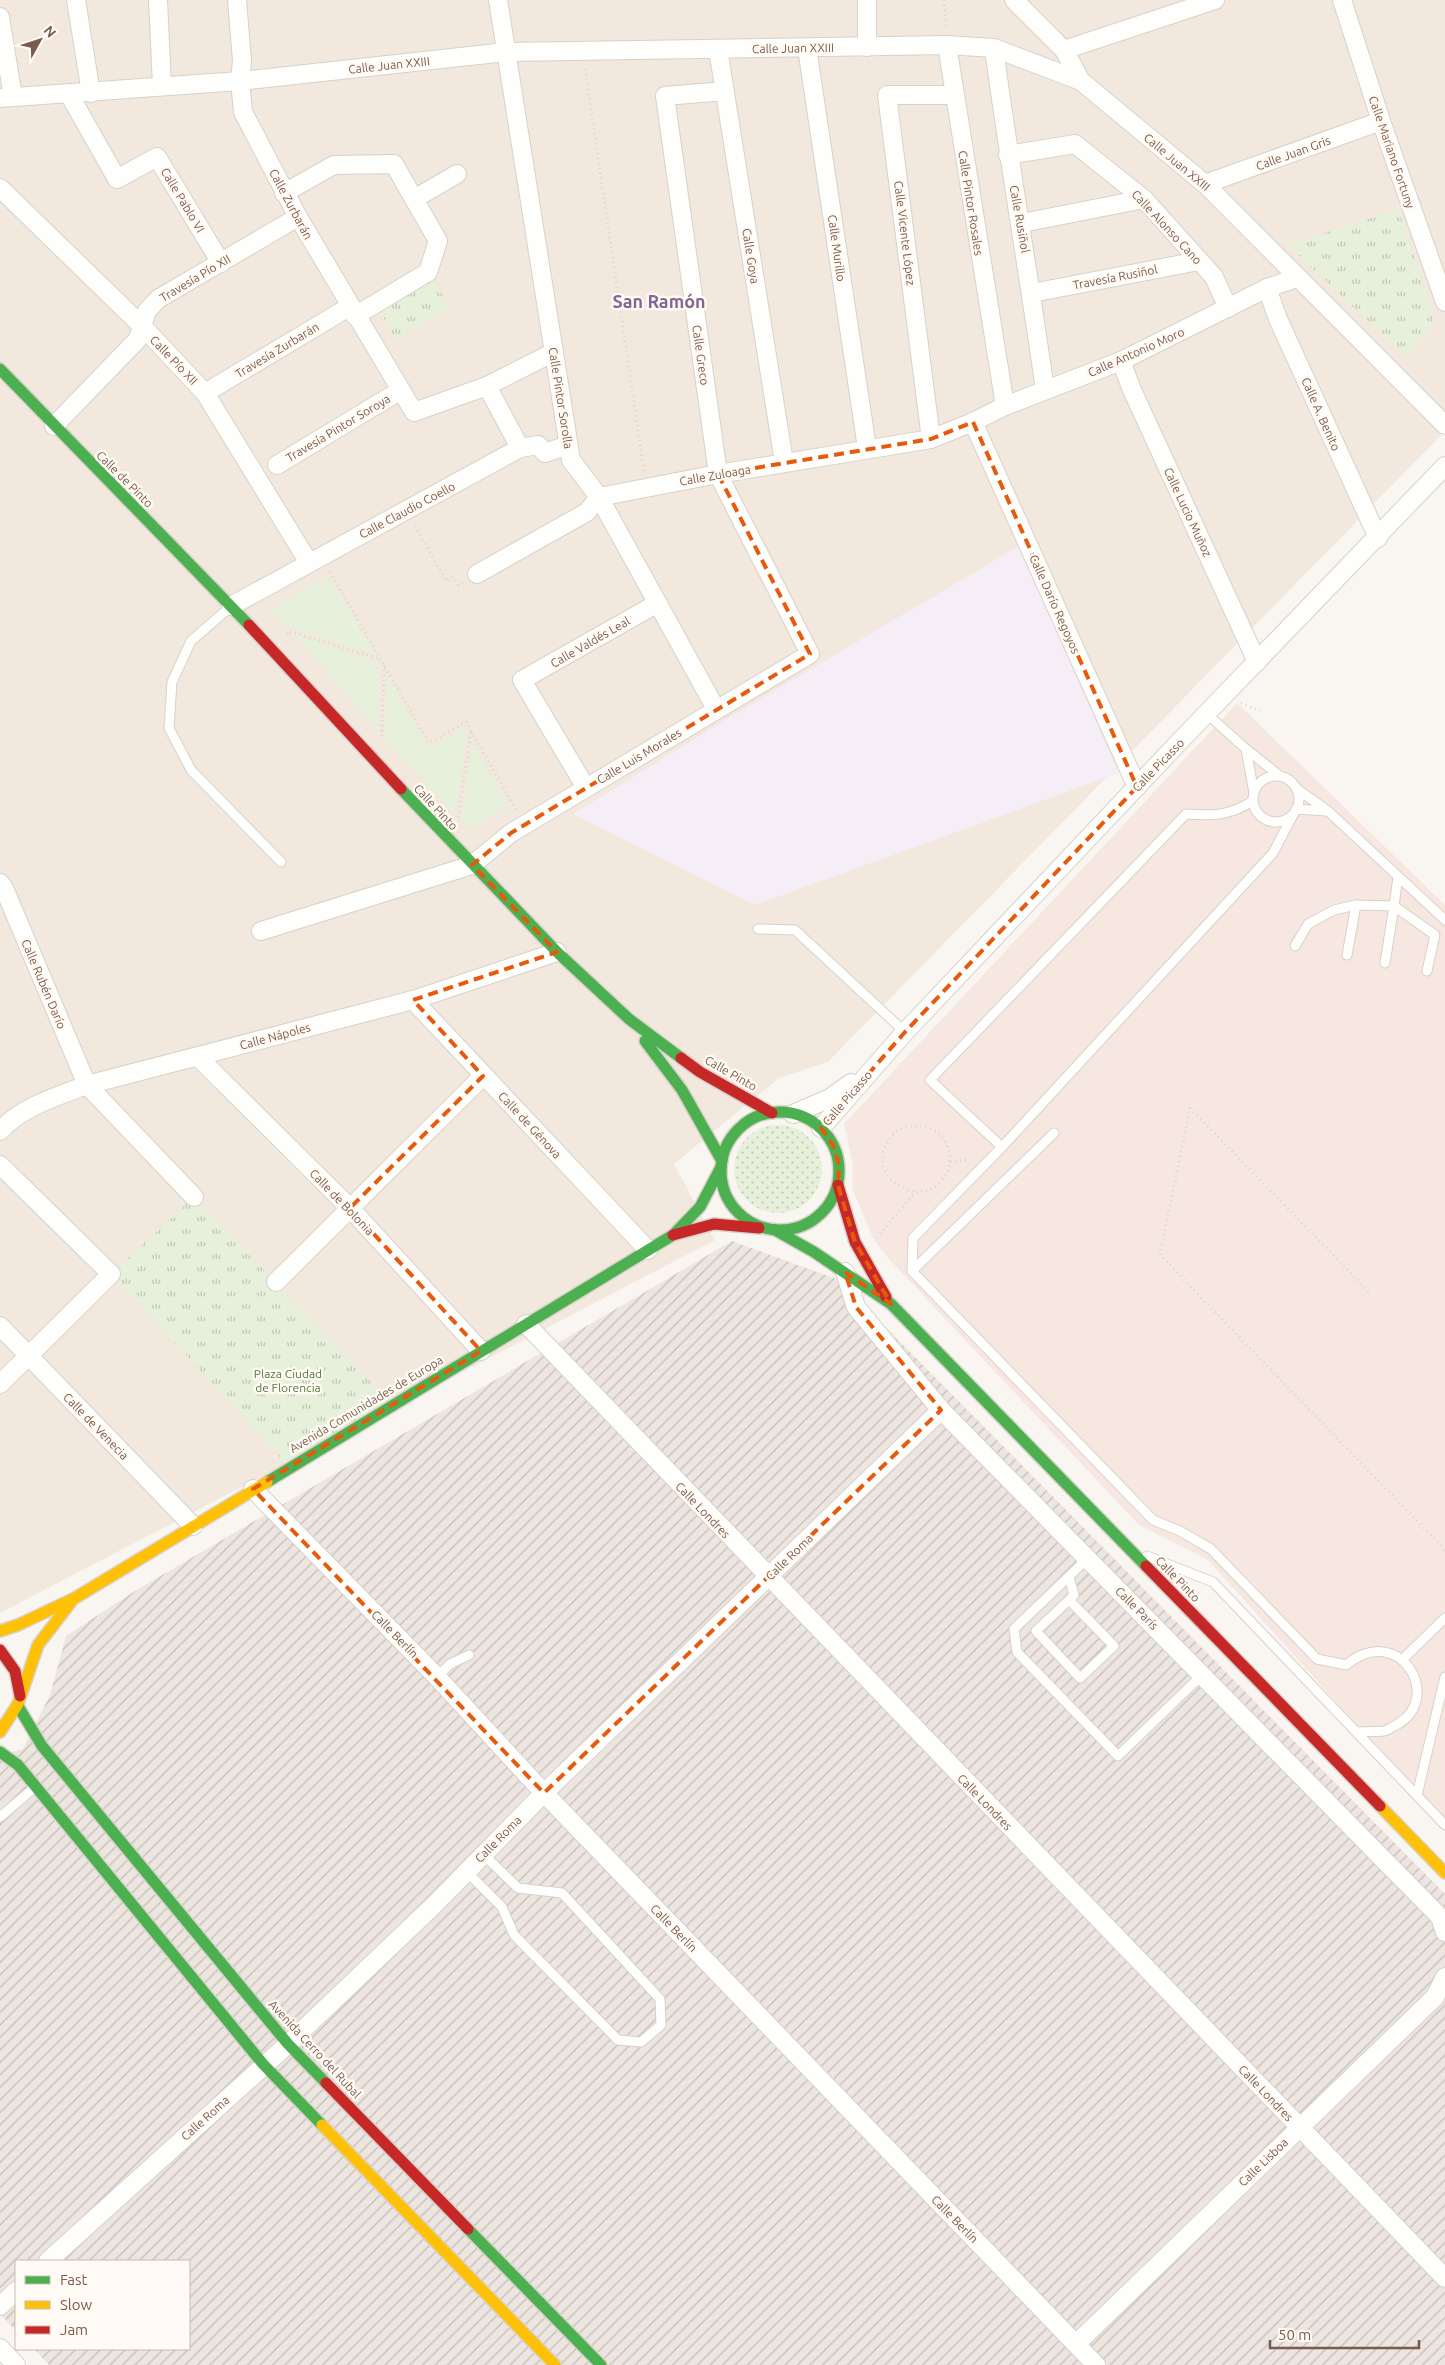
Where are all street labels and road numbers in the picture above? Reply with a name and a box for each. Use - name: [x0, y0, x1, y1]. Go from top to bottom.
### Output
- street label: Calle Juan XXIII: [752, 41, 834, 55]
- street label: Calle Juan XXIII: [348, 54, 430, 76]
- street label: Calle Mariano Fortuny: [1367, 94, 1417, 210]
- street label: Calle Juan XXIII: [1141, 131, 1213, 193]
- street label: Calle Juan Gris: [1254, 133, 1332, 173]
- street label: Calle Pintor Rosales: [956, 150, 986, 256]
- street label: Calle Pablo VI: [159, 165, 207, 235]
- street label: Calle Zurbarán: [267, 166, 315, 242]
- street label: Calle Vicente López: [892, 180, 918, 287]
- street label: Calle Rusiñol: [1008, 184, 1032, 254]
- street label: Calle Alonso Cano: [1129, 187, 1205, 267]
- street label: Calle Murillo: [826, 214, 848, 282]
- street label: Calle Goya: [740, 227, 762, 285]
- street label: Travesía Pío XII: [157, 252, 233, 304]
- street label: Travesía Rusiñol: [1072, 262, 1158, 292]
- street label: Travesía Zurbarán: [233, 320, 321, 380]
- street label: Calle Greco: [690, 324, 712, 386]
- street label: Calle Antonio Moro: [1086, 325, 1186, 379]
- street label: Calle Pío XII: [148, 333, 200, 387]
- street label: Calle Pintor Sorolla: [547, 346, 575, 450]
- street label: Calle A. Benito: [1299, 375, 1343, 453]
- street label: Travesía Pintor Soroya: [284, 392, 392, 464]
- street label: Calle de Pinto: [94, 448, 156, 510]
- street label: Calle Zuloaga: [678, 462, 752, 488]
- street label: Calle Lucio Muñoz: [1162, 465, 1215, 559]
- street label: Calle Claudio Coello: [357, 479, 457, 541]
- street label: Calle Darío Regoyos: [1027, 552, 1083, 656]
- street label: Calle Valdés Leal: [548, 614, 632, 670]
- street label: Calle Luis Morales: [594, 726, 684, 786]
- street label: Calle Picasso: [1130, 736, 1186, 794]
- street label: Calle Pinto: [412, 781, 460, 833]
- street label: Calle Rubén Darío: [19, 937, 69, 1031]
- street label: Calle Nápoles: [238, 1020, 312, 1052]
- street label: Calle Pinto: [703, 1053, 759, 1093]
- street label: Calle Picasso: [820, 1068, 874, 1128]
- street label: Calle de Génova: [496, 1089, 564, 1161]
- street label: Calle de Bolonia: [307, 1166, 377, 1238]
- street label: Avenida Comunidades de Europa: [287, 1353, 445, 1455]
- street label: Calle de Venecia: [61, 1390, 131, 1462]
- street label: Calle Londres: [673, 1479, 733, 1541]
- street label: Calle Roma: [763, 1531, 815, 1583]
- street label: Calle Pinto: [1153, 1554, 1203, 1604]
- street label: Calle París: [1113, 1584, 1161, 1632]
- street label: Calle Berlín: [369, 1608, 421, 1660]
- street label: Calle Londres: [955, 1771, 1015, 1833]
- street label: Calle Roma: [472, 1813, 524, 1865]
- street label: Calle Berlín: [648, 1902, 700, 1954]
- street label: Avenida Cerro del Rubal: [266, 1997, 364, 2101]
- street label: Calle Londres: [1236, 2062, 1296, 2124]
- street label: Calle Roma: [178, 2093, 232, 2143]
- street label: Calle Lisboa: [1236, 2135, 1290, 2189]
- street label: Calle Berlín: [929, 2193, 981, 2245]

